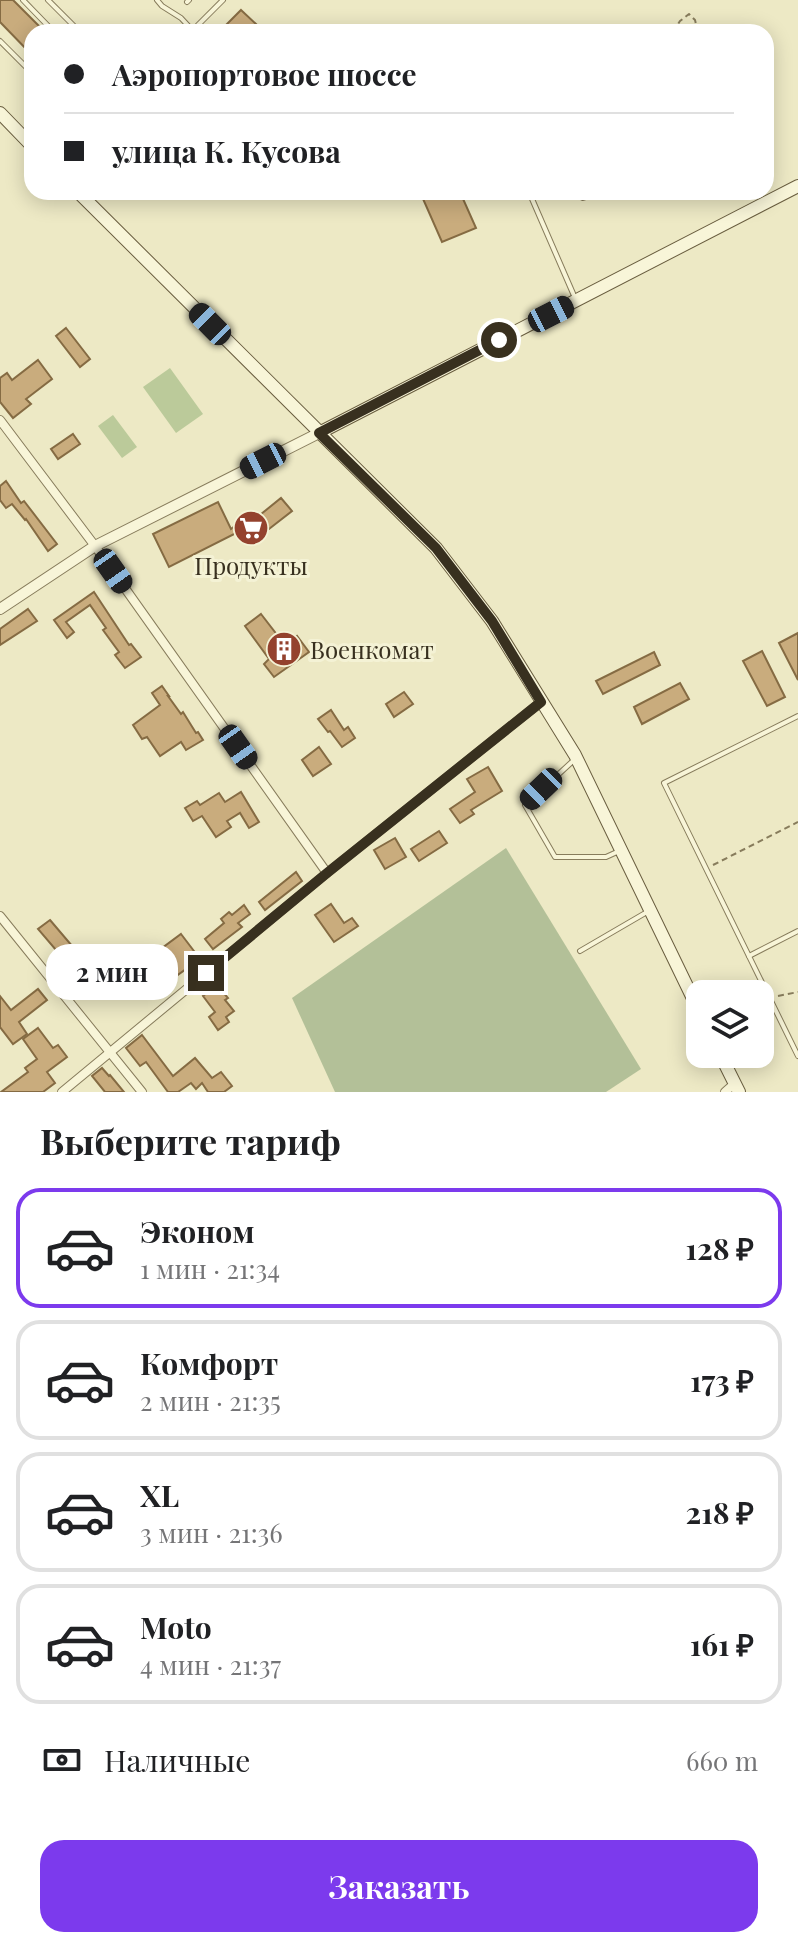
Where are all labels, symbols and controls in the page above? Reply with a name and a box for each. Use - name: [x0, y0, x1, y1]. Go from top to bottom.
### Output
- text: Аэропортовое шоссе: [112, 54, 417, 94]
- text: улица К. Кусова: [112, 131, 341, 171]
- car: [524, 292, 578, 336]
- car: [185, 299, 235, 349]
- route start: [481, 322, 517, 358]
- car: [236, 439, 290, 483]
- supermarket icon: Продукты: [232, 509, 270, 547]
- car: [89, 544, 137, 598]
- place label: Продукты: [194, 549, 308, 581]
- building icon: Военкомат: [265, 630, 303, 668]
- place label: Военкомат: [310, 633, 434, 665]
- car: [214, 720, 262, 774]
- car: [515, 764, 567, 814]
- callout: 2 мин: [46, 945, 178, 1001]
- text: 2 мин: [76, 954, 148, 989]
- route end: [188, 955, 224, 991]
- map controls: [686, 980, 774, 1068]
- button: layers: [686, 980, 774, 1068]
- text: Выберите тариф: [40, 1116, 341, 1164]
- text: Эконом: [140, 1211, 255, 1251]
- icon: car: [44, 1212, 116, 1284]
- text: 128 ₽: [686, 1228, 754, 1268]
- text: 1 мин · 21:34: [140, 1251, 280, 1286]
- text: Комфорт: [140, 1343, 278, 1383]
- icon: car: [44, 1344, 116, 1416]
- text: 173 ₽: [690, 1360, 754, 1400]
- text: 2 мин · 21:35: [140, 1383, 281, 1418]
- text: XL: [140, 1475, 179, 1515]
- icon: car: [44, 1476, 116, 1548]
- text: 218 ₽: [686, 1492, 754, 1532]
- text: 3 мин · 21:36: [140, 1515, 283, 1550]
- text: Moto: [140, 1607, 212, 1647]
- icon: car: [44, 1608, 116, 1680]
- text: 161 ₽: [690, 1624, 754, 1664]
- text: 4 мин · 21:37: [140, 1647, 281, 1682]
- icon: cash: [40, 1738, 84, 1782]
- text: Наличные: [104, 1740, 250, 1780]
- text: 660 m: [686, 1743, 758, 1778]
- button: Заказать: [40, 1840, 758, 1932]

